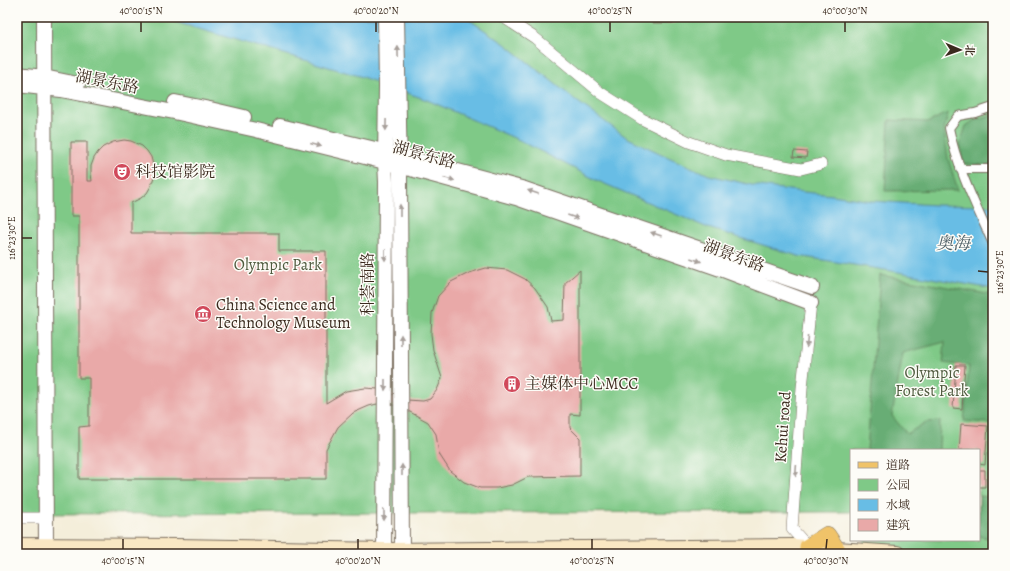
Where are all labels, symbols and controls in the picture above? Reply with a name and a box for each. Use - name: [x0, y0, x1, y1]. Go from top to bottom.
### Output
- text: 40°00'15"N: [119, 4, 163, 17]
- text: 40°00'20"N: [353, 4, 399, 17]
- text: 40°00'25"N: [588, 4, 632, 17]
- text: 40°00'30"N: [823, 4, 867, 17]
- north arrow: [940, 30, 980, 70]
- text: 北: [962, 45, 977, 56]
- one-way arrow: [394, 46, 401, 58]
- street label: 湖景东路: [73, 65, 141, 99]
- one-way arrow: [383, 119, 389, 132]
- street label: 湖景东路: [390, 136, 458, 174]
- one-way arrow: [310, 142, 322, 148]
- place label: 科技馆影院: [135, 161, 215, 183]
- theatre icon: 科技馆影院: [112, 162, 132, 182]
- one-way arrow: [443, 177, 455, 183]
- one-way arrow: [526, 189, 538, 195]
- one-way arrow: [397, 203, 403, 216]
- one-way arrow: [568, 215, 580, 221]
- text: 116°23'30"E: [5, 216, 18, 260]
- one-way arrow: [650, 230, 662, 236]
- water label: 奥海: [936, 232, 973, 255]
- street label: 湖景东路: [700, 235, 768, 277]
- one-way arrow: [382, 249, 389, 261]
- text: 116°23'30"E: [993, 250, 1006, 294]
- street label: 科荟南路: [357, 252, 379, 316]
- park label: Olympic Park: [234, 254, 322, 276]
- one-way arrow: [690, 257, 702, 263]
- place label: China Science and Technology Museum: [216, 294, 351, 334]
- museum icon: China Science and Technology Museum: [193, 304, 213, 324]
- one-way arrow: [398, 333, 404, 346]
- one-way arrow: [803, 336, 810, 348]
- park label: Olympic Forest Park: [895, 362, 969, 402]
- place label: 主媒体中心MCC: [525, 373, 638, 395]
- building icon: 主媒体中心MCC: [502, 374, 522, 394]
- one-way arrow: [382, 379, 388, 392]
- street label: Kehui road: [770, 390, 796, 463]
- legend: [850, 449, 980, 541]
- text: 道路: [886, 457, 910, 473]
- one-way arrow: [399, 463, 405, 476]
- one-way arrow: [792, 465, 799, 477]
- text: 公园: [886, 477, 910, 493]
- text: 水域: [886, 497, 910, 513]
- one-way arrow: [381, 509, 387, 522]
- text: 建筑: [886, 517, 910, 533]
- text: 40°00'15"N: [101, 554, 145, 567]
- text: 40°00'20"N: [335, 554, 381, 567]
- text: 40°00'25"N: [570, 554, 614, 567]
- text: 40°00'30"N: [804, 554, 848, 567]

